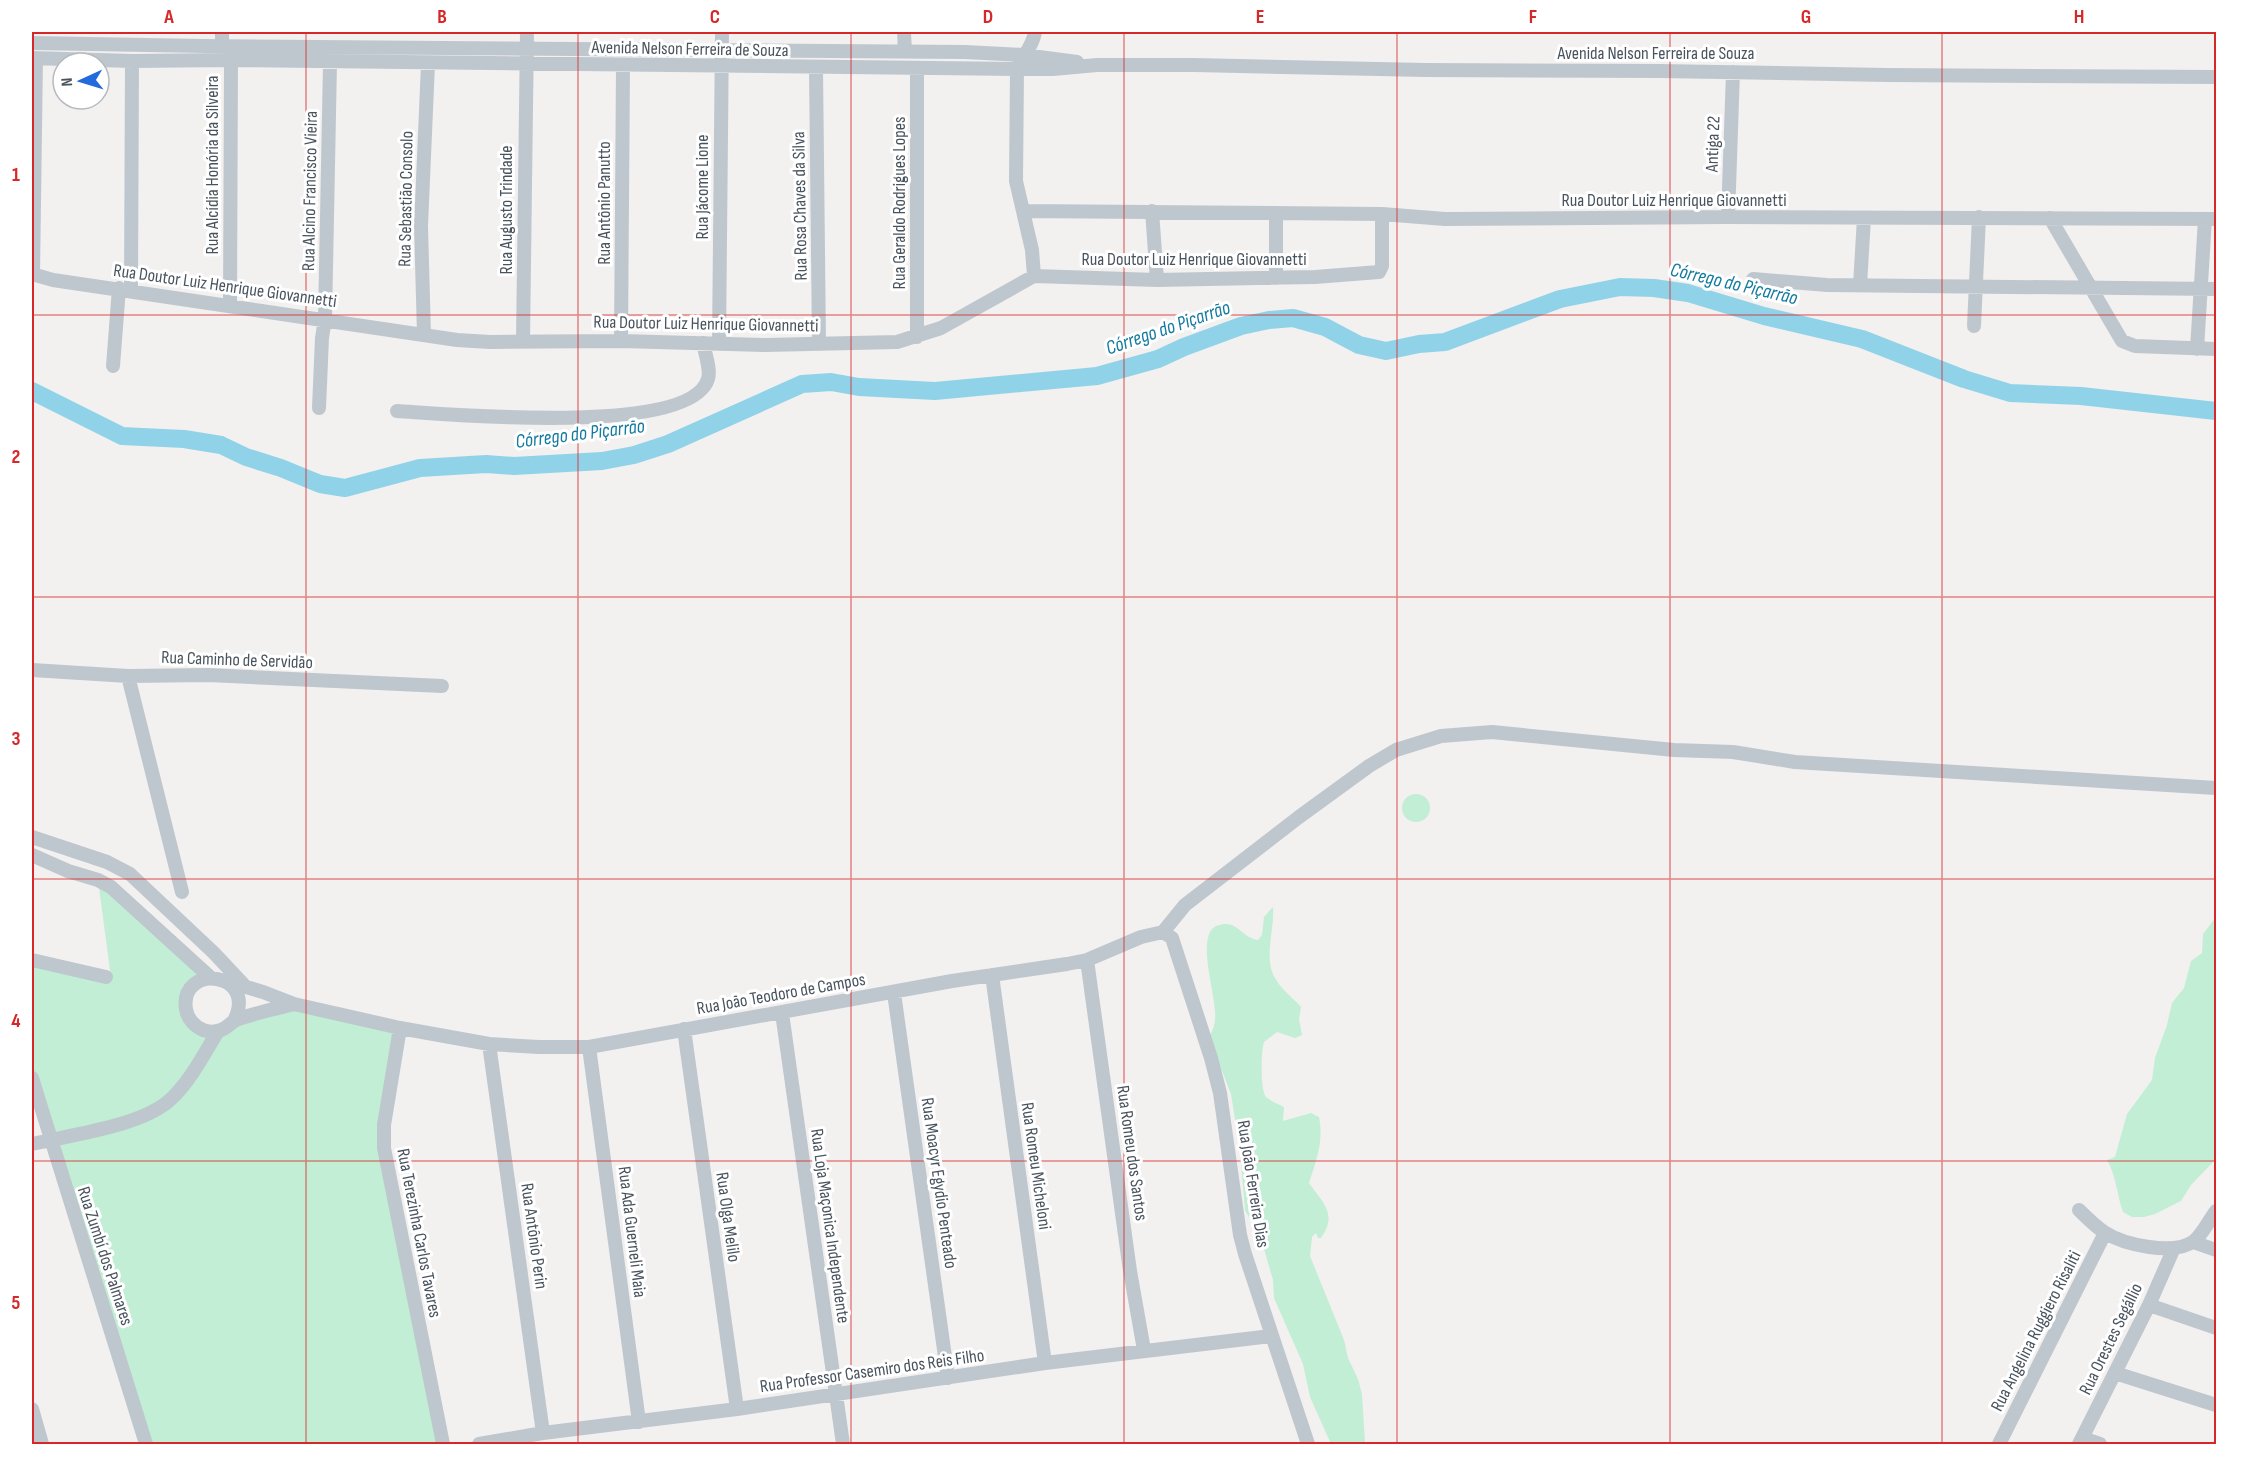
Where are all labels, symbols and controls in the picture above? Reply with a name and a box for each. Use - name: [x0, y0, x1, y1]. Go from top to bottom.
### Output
- text: A: [163, 5, 174, 29]
- text: B: [437, 5, 447, 29]
- text: C: [710, 5, 720, 29]
- text: D: [983, 5, 993, 29]
- text: E: [1256, 5, 1264, 29]
- text: F: [1529, 5, 1537, 29]
- text: G: [1801, 5, 1811, 29]
- text: H: [2074, 5, 2084, 29]
- street label: Avenida Nelson Ferreira de Souza: [590, 37, 789, 61]
- street label: Avenida Nelson Ferreira de Souza: [1557, 43, 1755, 64]
- north arrow: [51, 51, 111, 111]
- street label: Rua Alcídia Honória da Silveira: [202, 75, 223, 255]
- text: N: [58, 77, 77, 87]
- street label: Rua Alcino Francisco Vieira: [298, 111, 322, 271]
- street label: Antiga 22: [1701, 115, 1724, 174]
- street label: Rua Geraldo Rodrigues Lopes: [889, 117, 910, 289]
- street label: Rua Sebastião Consolo: [394, 131, 418, 267]
- street label: Rua Rosa Chaves da Silva: [788, 131, 812, 281]
- street label: Rua Jácome Lione: [692, 135, 713, 239]
- street label: Rua Antônio Panutto: [594, 141, 615, 265]
- street label: Rua Augusto Trindade: [496, 145, 517, 275]
- text: 1: [12, 163, 20, 187]
- street label: Rua Doutor Luiz Henrique Giovannetti: [1561, 190, 1787, 211]
- street label: Rua Doutor Luiz Henrique Giovannetti: [1081, 249, 1307, 270]
- water label: Córrego do Piçarrão: [1668, 258, 1800, 310]
- street label: Rua Doutor Luiz Henrique Giovannetti: [112, 260, 338, 312]
- water label: Córrego do Piçarrão: [1103, 295, 1233, 361]
- street label: Rua Doutor Luiz Henrique Giovannetti: [593, 312, 819, 336]
- water label: Córrego do Piçarrão: [514, 414, 646, 454]
- text: 2: [12, 445, 20, 469]
- street label: Rua Caminho de Servidão: [161, 647, 313, 673]
- text: 3: [12, 727, 21, 751]
- street label: Rua João Teodoro de Campos: [695, 969, 867, 1019]
- text: 4: [11, 1009, 21, 1033]
- street label: Rua Romeu dos Santos: [1112, 1084, 1152, 1222]
- street label: Rua Moacyr Egydio Penteado: [917, 1096, 961, 1270]
- street label: Rua Romeu Micheloni: [1017, 1101, 1055, 1231]
- street label: Rua João Ferreira Dias: [1233, 1119, 1273, 1249]
- street label: Rua Loja Maçonica Independente: [806, 1127, 854, 1325]
- street label: Rua Terezinha Carlos Tavares: [392, 1147, 446, 1319]
- street label: Rua Ada Guerneli Maia: [614, 1165, 650, 1299]
- street label: Rua Olga Melilo: [711, 1171, 745, 1263]
- street label: Rua Antônio Perin: [516, 1182, 552, 1290]
- street label: Rua Zumbí dos Palmares: [73, 1184, 137, 1328]
- street label: Rua Angelina Ruggiero Risaliti: [1986, 1247, 2086, 1415]
- street label: Rua Orestes Segállio: [2075, 1280, 2147, 1398]
- text: 5: [12, 1291, 21, 1315]
- street label: Rua Professor Casemiro dos Reis Filho: [759, 1345, 985, 1397]

